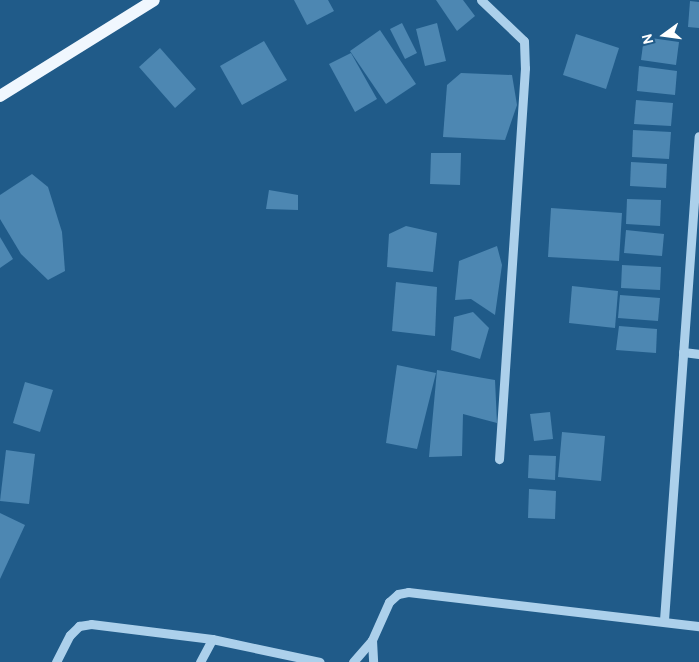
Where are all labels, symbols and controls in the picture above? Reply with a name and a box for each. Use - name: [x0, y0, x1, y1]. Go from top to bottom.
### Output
- north arrow: [639, 10, 689, 60]
- text: N: [639, 32, 658, 46]

